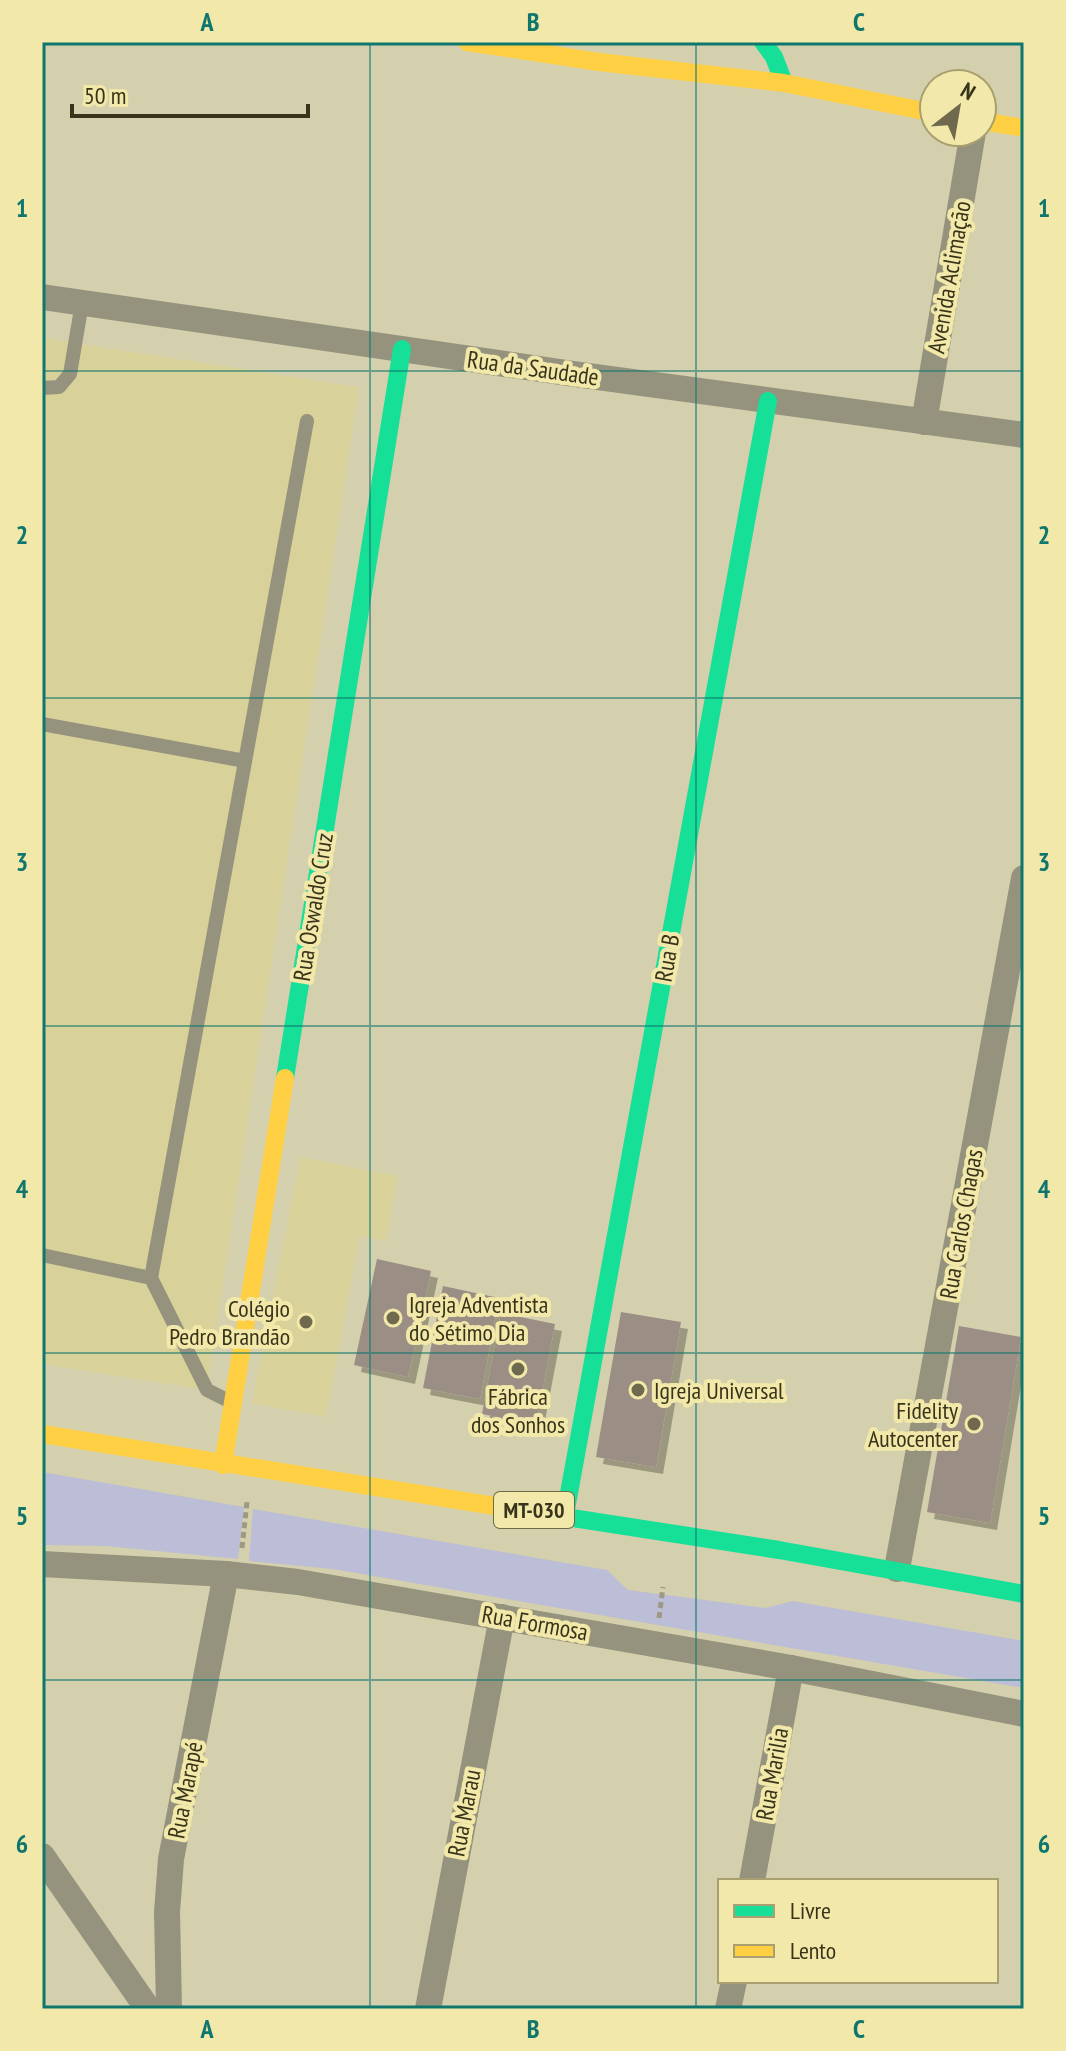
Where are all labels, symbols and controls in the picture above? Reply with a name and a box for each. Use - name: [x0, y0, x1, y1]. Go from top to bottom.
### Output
- text: A: [199, 5, 214, 38]
- text: B: [527, 5, 540, 38]
- text: C: [853, 5, 865, 38]
- scale bar: [72, 68, 308, 118]
- north arrow: [918, 68, 998, 148]
- text: N: [956, 76, 981, 106]
- text: 50 m: [84, 80, 126, 111]
- text: 1: [16, 191, 28, 224]
- text: 1: [1038, 191, 1050, 224]
- street label: Avenida Aclimação: [920, 198, 978, 356]
- street label: Rua da Saudade: [465, 343, 601, 393]
- text: 2: [16, 518, 28, 551]
- text: 2: [1038, 518, 1050, 551]
- street label: Rua Oswaldo Cruz: [286, 831, 340, 983]
- text: 3: [16, 845, 28, 878]
- text: 3: [1038, 845, 1050, 878]
- street label: Rua B: [648, 932, 686, 984]
- street label: Rua Carlos Chagas: [933, 1147, 989, 1301]
- text: 4: [16, 1172, 29, 1205]
- text: 4: [1038, 1172, 1051, 1205]
- place label: Igreja Adventista do Sétimo Dia: [409, 1289, 548, 1348]
- place label: Colégio Pedro Brandão: [169, 1293, 290, 1352]
- marker: Igreja Adventista do Sétimo Dia: [384, 1309, 402, 1327]
- marker: Colégio Pedro Brandão: [297, 1313, 315, 1331]
- marker: Fábrica dos Sonhos: [509, 1360, 527, 1378]
- place label: Igreja Universal: [654, 1375, 784, 1406]
- place label: Fábrica dos Sonhos: [471, 1381, 565, 1440]
- marker: Igreja Universal: [629, 1381, 647, 1399]
- place label: Fidelity Autocenter: [868, 1395, 958, 1454]
- marker: Fidelity Autocenter: [965, 1415, 983, 1433]
- road number: MT-030: [494, 1492, 574, 1528]
- text: 5: [16, 1499, 28, 1532]
- text: 5: [1038, 1499, 1050, 1532]
- street label: Rua Formosa: [480, 1598, 590, 1648]
- street label: Rua Marilia: [749, 1725, 795, 1823]
- street label: Rua Marapé: [160, 1739, 210, 1841]
- street label: Rua Marau: [440, 1767, 488, 1859]
- text: 6: [16, 1827, 28, 1860]
- text: 6: [1038, 1827, 1050, 1860]
- legend: [718, 1879, 998, 1983]
- text: Livre: [790, 1895, 831, 1926]
- text: Lento: [790, 1935, 836, 1966]
- text: A: [199, 2012, 214, 2045]
- text: B: [527, 2012, 540, 2045]
- text: C: [853, 2012, 865, 2045]

